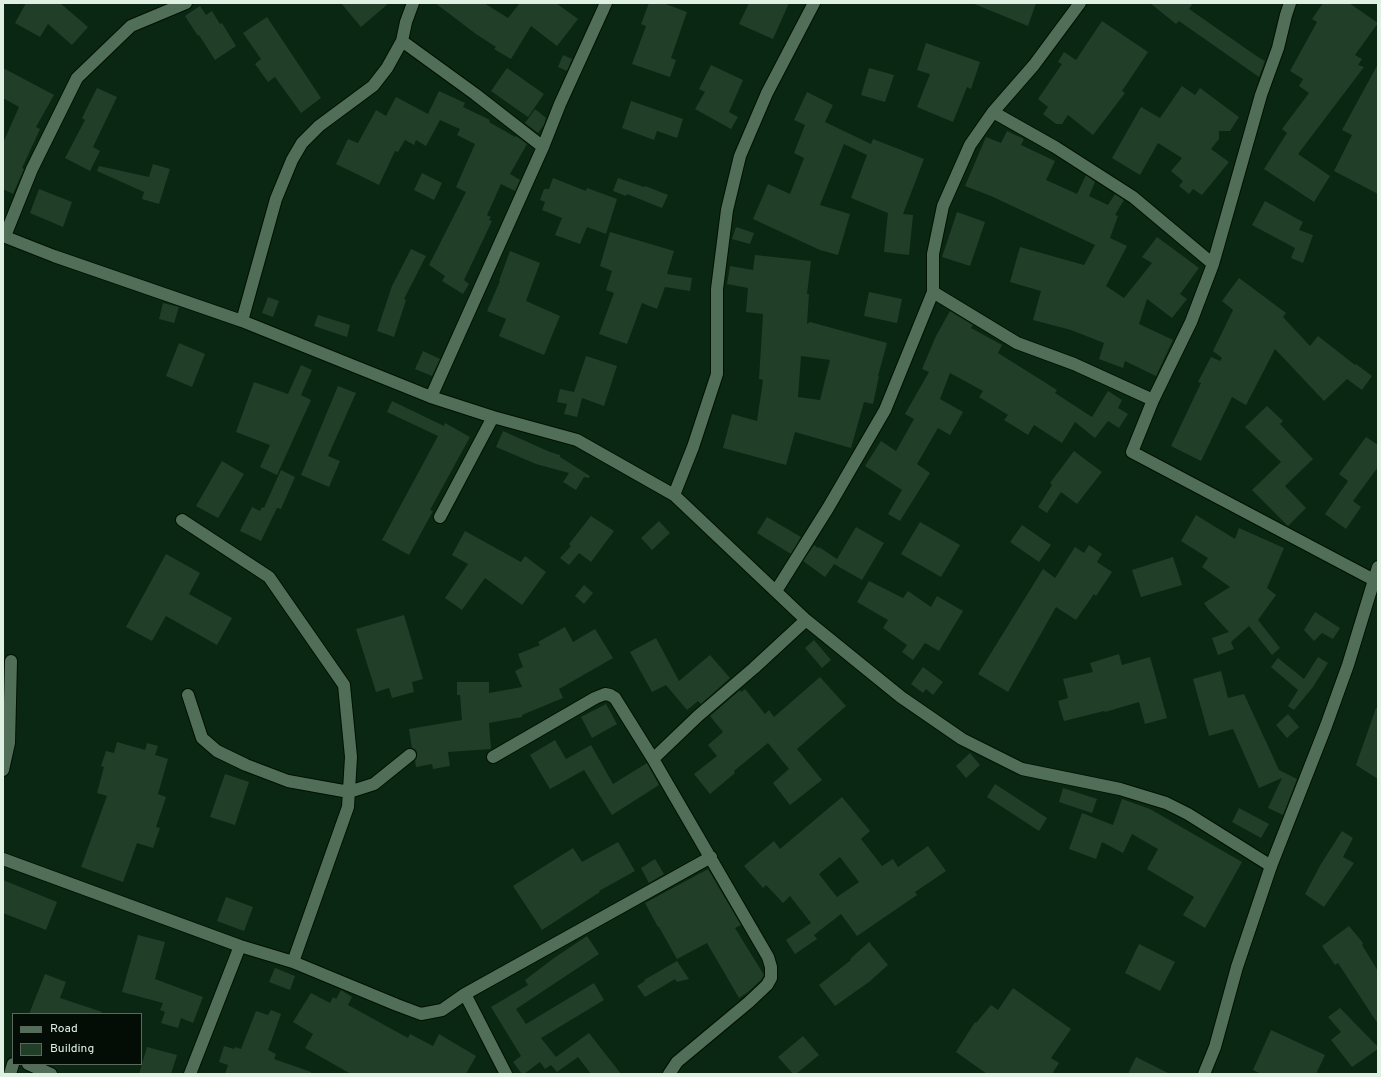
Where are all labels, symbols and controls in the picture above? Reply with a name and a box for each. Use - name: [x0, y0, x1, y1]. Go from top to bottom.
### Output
- legend: [12, 1013, 142, 1065]
- text: Road: [50, 1021, 78, 1037]
- text: Building: [50, 1041, 94, 1057]

